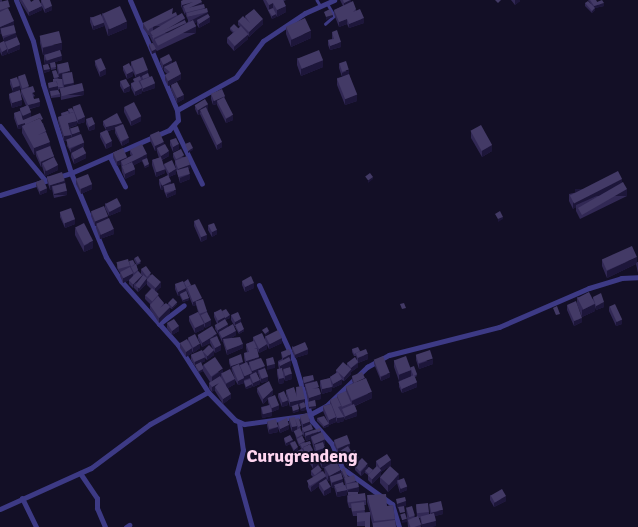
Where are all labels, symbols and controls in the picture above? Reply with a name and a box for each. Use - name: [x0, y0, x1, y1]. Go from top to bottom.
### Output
- district label: Curugrendeng: [246, 445, 358, 467]

